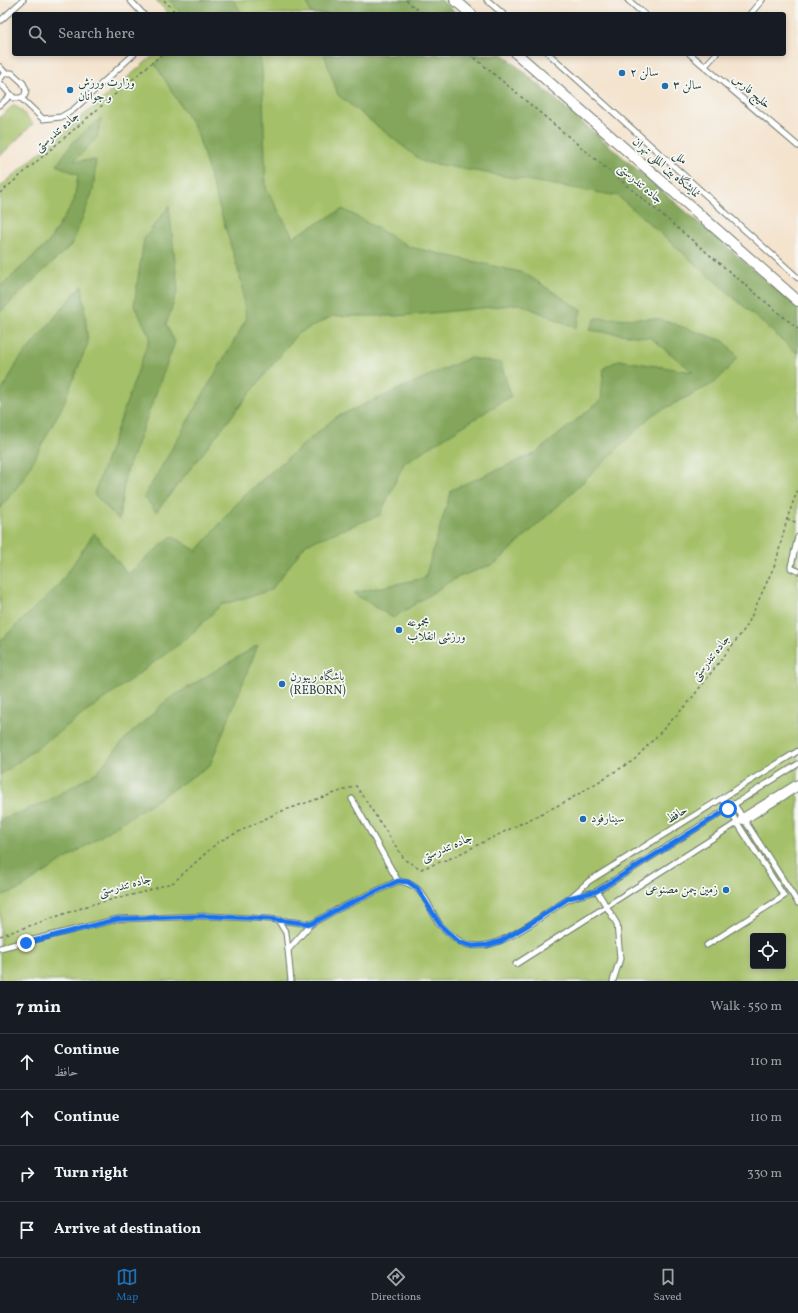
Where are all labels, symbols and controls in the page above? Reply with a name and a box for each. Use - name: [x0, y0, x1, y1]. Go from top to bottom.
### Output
- search box: [12, 12, 786, 56]
- icon: search: [26, 23, 48, 45]
- text: Search here: [58, 24, 135, 45]
- place label: سالن ۲: [630, 65, 659, 81]
- marker: سالن ۲: [617, 68, 627, 78]
- street label: خلیج فارس: [727, 71, 774, 114]
- place label: وزارت ورزش و جوانان: [78, 75, 135, 105]
- place label: سالن ۳: [673, 78, 702, 94]
- marker: سالن ۳: [660, 81, 670, 91]
- marker: وزارت ورزش و جوانان: [65, 85, 75, 95]
- street label: جاده تندرستی: [31, 108, 83, 156]
- street label: نمایشگاه بین المللی تهران: [629, 133, 704, 202]
- street label: ملل: [669, 147, 691, 169]
- street label: جاده تندرستی: [614, 160, 666, 208]
- place label: مجموعه ورزشی انقلاب: [407, 615, 466, 645]
- marker: مجموعه ورزشی انقلاب: [394, 625, 404, 635]
- street label: جاده تندرستی: [688, 632, 734, 684]
- place label: باشگاه ریبورن (REBORN): [290, 668, 346, 699]
- marker: باشگاه ریبورن (REBORN): [277, 679, 287, 689]
- route start: [719, 800, 737, 818]
- street label: حافظ: [663, 802, 691, 828]
- place label: سینارفود: [591, 811, 624, 827]
- marker: سینارفود: [578, 814, 588, 824]
- street label: جاده تندرستی: [419, 830, 475, 866]
- street label: جاده تندرستی: [97, 871, 153, 901]
- place label: زمین چمن مصنوعی: [645, 882, 718, 898]
- marker: زمین چمن مصنوعی: [721, 885, 731, 895]
- map controls: [750, 933, 786, 969]
- button: locate: [750, 933, 786, 969]
- route end: [17, 934, 35, 952]
- text: 7 min: [16, 996, 61, 1019]
- text: Walk · 550 m: [711, 998, 782, 1016]
- text: Continue: [54, 1040, 119, 1061]
- icon: ahead: [16, 1051, 38, 1073]
- text: 110 m: [750, 1053, 782, 1071]
- text: حافظ: [54, 1064, 78, 1082]
- icon: ahead: [16, 1107, 38, 1129]
- text: Continue: [54, 1107, 119, 1128]
- text: 110 m: [750, 1109, 782, 1127]
- icon: right: [16, 1163, 38, 1185]
- text: Turn right: [54, 1163, 128, 1184]
- text: 330 m: [747, 1165, 782, 1183]
- icon: arrive: [16, 1219, 38, 1241]
- text: Arrive at destination: [54, 1219, 201, 1240]
- tab: Map: [116, 1266, 138, 1305]
- tab: Directions: [371, 1266, 421, 1305]
- tab: Saved: [653, 1266, 682, 1305]

